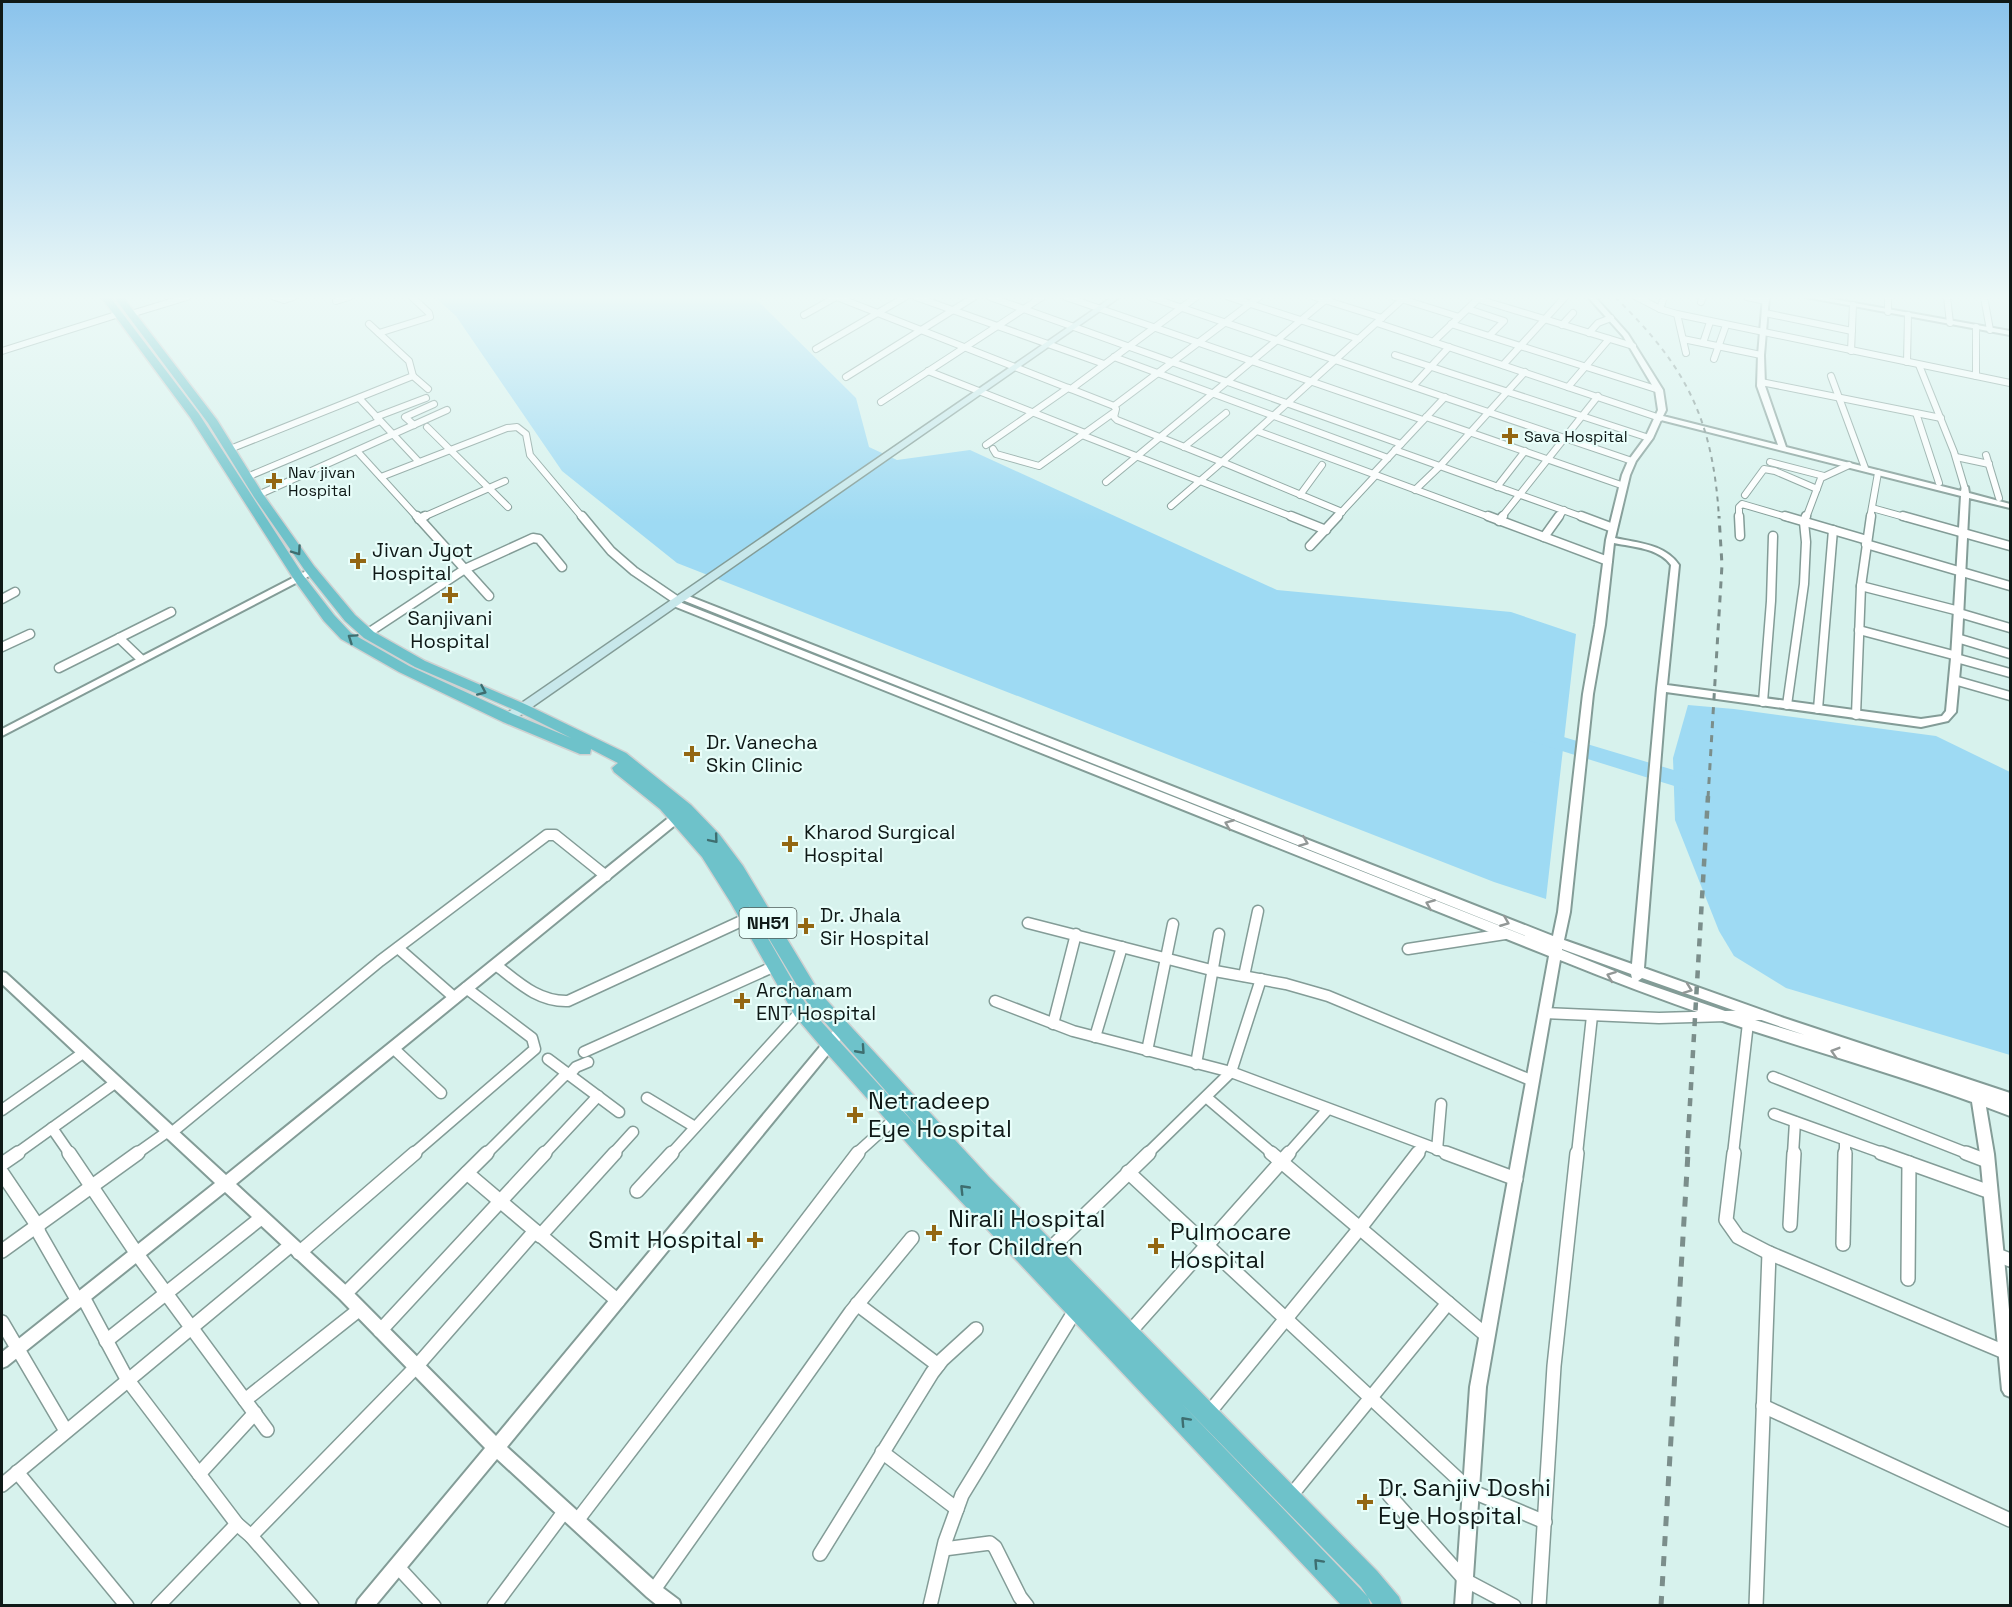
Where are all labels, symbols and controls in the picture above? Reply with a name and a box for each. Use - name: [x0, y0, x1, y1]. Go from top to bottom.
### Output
- place label: Sava Hospital: [1524, 426, 1628, 447]
- marker: Sava Hospital: [1501, 427, 1519, 445]
- place label: Nav jivan Hospital: [288, 462, 355, 501]
- marker: Nav jivan Hospital: [265, 472, 283, 490]
- place label: Jivan Jyot Hospital: [372, 537, 473, 586]
- one-way arrow: [290, 544, 301, 555]
- marker: Jivan Jyot Hospital: [349, 552, 367, 570]
- marker: Sanjivani Hospital: [441, 586, 459, 604]
- place label: Sanjivani Hospital: [408, 605, 493, 654]
- one-way arrow: [347, 634, 358, 645]
- one-way arrow: [475, 684, 486, 696]
- place label: Dr. Vanecha Skin Clinic: [706, 729, 818, 778]
- marker: Dr. Vanecha Skin Clinic: [683, 745, 701, 763]
- place label: Kharod Surgical Hospital: [804, 819, 955, 868]
- one-way arrow: [1225, 819, 1236, 831]
- one-way arrow: [707, 832, 718, 843]
- marker: Kharod Surgical Hospital: [781, 835, 799, 853]
- one-way arrow: [1298, 835, 1309, 847]
- one-way arrow: [1425, 899, 1436, 911]
- place label: Dr. Jhala Sir Hospital: [820, 902, 929, 951]
- road number: NH51: [740, 908, 796, 938]
- one-way arrow: [1498, 915, 1509, 927]
- marker: Dr. Jhala Sir Hospital: [797, 917, 815, 935]
- one-way arrow: [1606, 970, 1617, 983]
- place label: Archanam ENT Hospital: [756, 977, 876, 1026]
- one-way arrow: [1682, 982, 1693, 994]
- marker: Archanam ENT Hospital: [733, 992, 751, 1010]
- one-way arrow: [854, 1044, 865, 1054]
- one-way arrow: [1831, 1047, 1841, 1059]
- place label: Netradeep Eye Hospital: [868, 1085, 1012, 1144]
- marker: Netradeep Eye Hospital: [846, 1106, 864, 1124]
- one-way arrow: [960, 1185, 971, 1195]
- place label: Nirali Hospital for Children: [948, 1203, 1105, 1262]
- place label: Pulmocare Hospital: [1170, 1216, 1291, 1275]
- place label: Smit Hospital: [588, 1224, 742, 1255]
- marker: Nirali Hospital for Children: [925, 1224, 943, 1242]
- marker: Smit Hospital: [746, 1231, 764, 1249]
- marker: Pulmocare Hospital: [1147, 1237, 1165, 1255]
- one-way arrow: [1181, 1418, 1192, 1428]
- place label: Dr. Sanjiv Doshi Eye Hospital: [1378, 1472, 1551, 1531]
- marker: Dr. Sanjiv Doshi Eye Hospital: [1356, 1493, 1374, 1511]
- one-way arrow: [1315, 1560, 1326, 1571]

